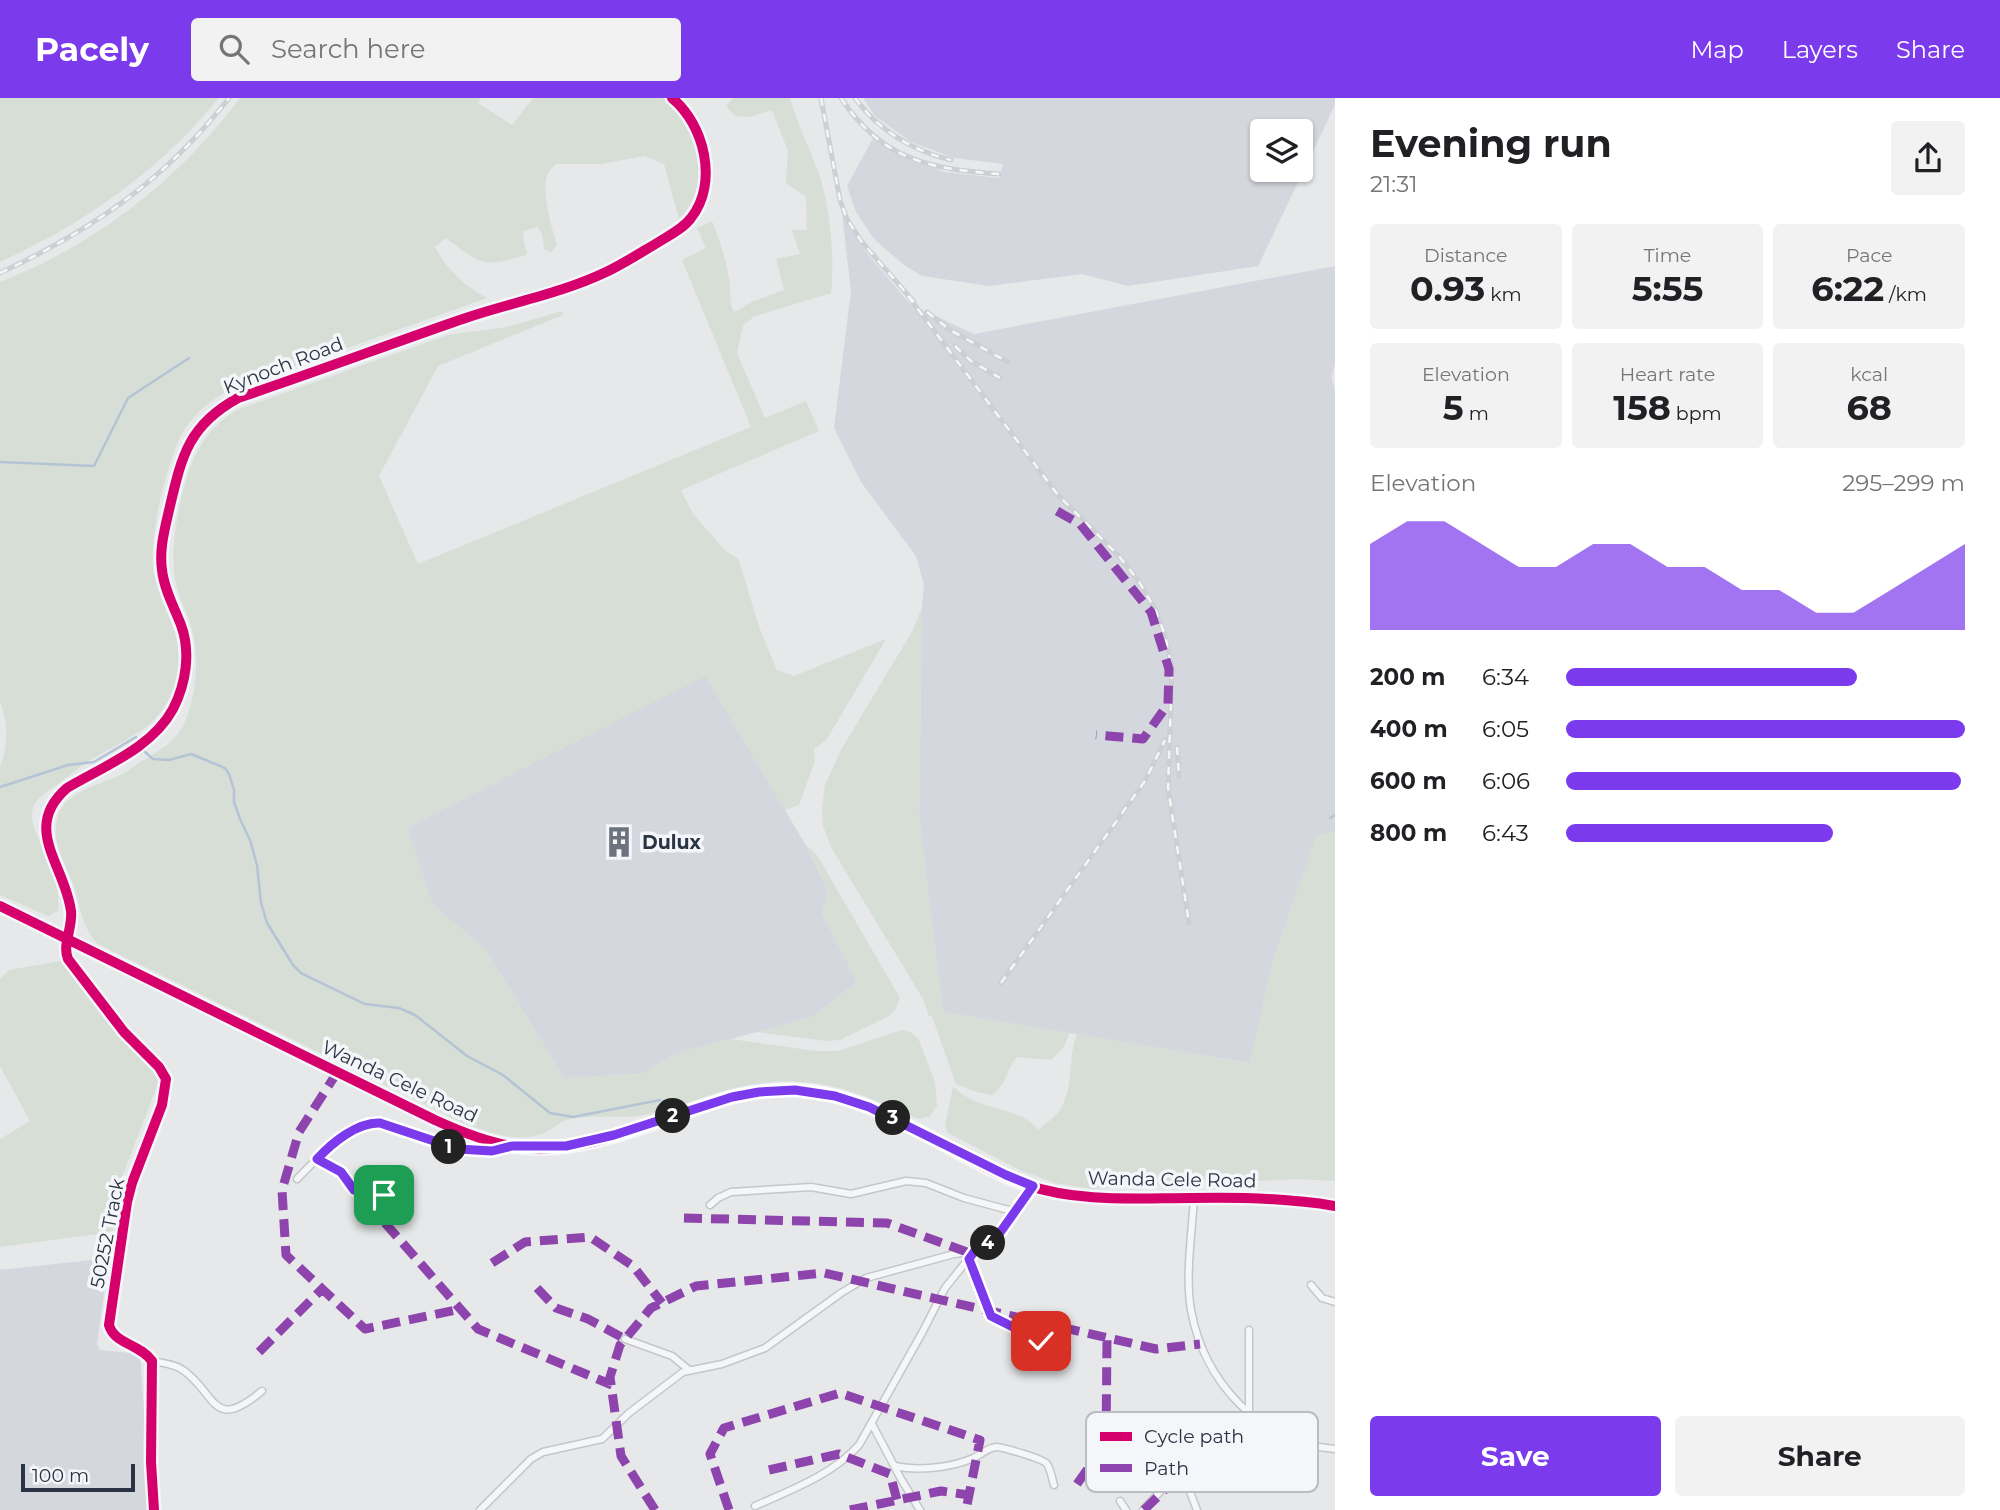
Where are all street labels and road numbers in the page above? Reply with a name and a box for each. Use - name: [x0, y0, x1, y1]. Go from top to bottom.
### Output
- street label: Kynoch Road: [220, 332, 346, 399]
- street label: Wanda Cele Road: [318, 1035, 481, 1128]
- street label: Wanda Cele Road: [1087, 1167, 1257, 1192]
- street label: 50252 Track: [86, 1176, 130, 1290]

